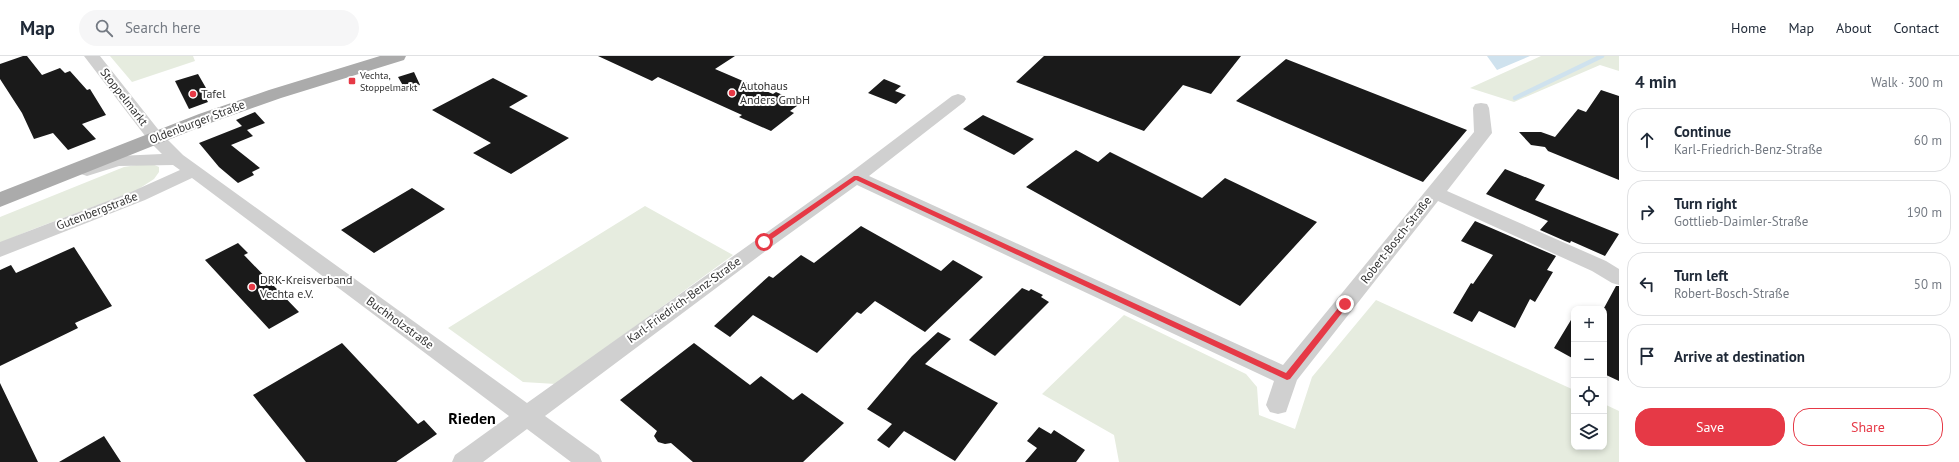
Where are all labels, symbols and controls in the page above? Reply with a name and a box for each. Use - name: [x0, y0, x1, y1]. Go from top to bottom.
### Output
- search box: [79, 10, 359, 46]
- text: Map: [20, 16, 55, 40]
- icon: search: [93, 17, 115, 39]
- text: Search here: [125, 18, 201, 37]
- text: Home: [1731, 19, 1766, 37]
- text: Map: [1788, 19, 1814, 37]
- text: About: [1836, 19, 1872, 37]
- text: Contact: [1894, 19, 1939, 37]
- street label: Stoppelmarkt: [97, 65, 152, 128]
- place label: Vechta, Stoppelmarkt: [359, 69, 418, 94]
- text: 4 min: [1635, 71, 1676, 93]
- text: Walk · 300 m: [1871, 74, 1943, 91]
- marker: Vechta, Stoppelmarkt: [347, 76, 357, 86]
- place label: Autohaus Anders GmbH: [740, 78, 810, 107]
- place label: Tafel: [201, 86, 226, 101]
- marker: Autohaus Anders GmbH: [727, 88, 737, 98]
- marker: Tafel: [188, 89, 198, 99]
- street label: Oldenburger Straße: [147, 96, 247, 147]
- text: Continue: [1674, 122, 1731, 141]
- icon: ahead: [1636, 129, 1658, 151]
- text: 60 m: [1914, 132, 1942, 149]
- text: Karl-Friedrich-Benz-Straße: [1674, 141, 1822, 158]
- street label: Gutenbergstraße: [54, 188, 140, 233]
- street label: Robert-Bosch-Straße: [1357, 193, 1434, 286]
- text: Turn right: [1674, 194, 1737, 213]
- icon: right: [1636, 201, 1658, 223]
- text: 190 m: [1907, 204, 1942, 221]
- text: Gottlieb-Daimler-Straße: [1674, 213, 1808, 230]
- route start: [755, 233, 773, 251]
- street label: Karl-Friedrich-Benz-Straße: [624, 253, 744, 346]
- text: Turn left: [1674, 266, 1728, 285]
- place label: DRK-Kreisverband Vechta e.V.: [259, 272, 352, 301]
- icon: left: [1636, 273, 1658, 295]
- text: 50 m: [1914, 276, 1942, 293]
- marker: DRK-Kreisverband Vechta e.V.: [247, 282, 257, 292]
- text: Robert-Bosch-Straße: [1674, 285, 1789, 302]
- street label: Buchholzstraße: [364, 293, 437, 352]
- route end: [1336, 295, 1354, 313]
- map controls: [1571, 306, 1607, 450]
- button: +: [1571, 306, 1607, 342]
- button: −: [1571, 342, 1607, 378]
- icon: arrive: [1636, 345, 1658, 367]
- text: Arrive at destination: [1674, 347, 1805, 366]
- button: locate: [1571, 378, 1607, 414]
- district label: Rieden: [448, 408, 496, 428]
- button: Save: [1635, 408, 1785, 446]
- button: Share: [1793, 408, 1943, 446]
- button: layers: [1571, 414, 1607, 450]

